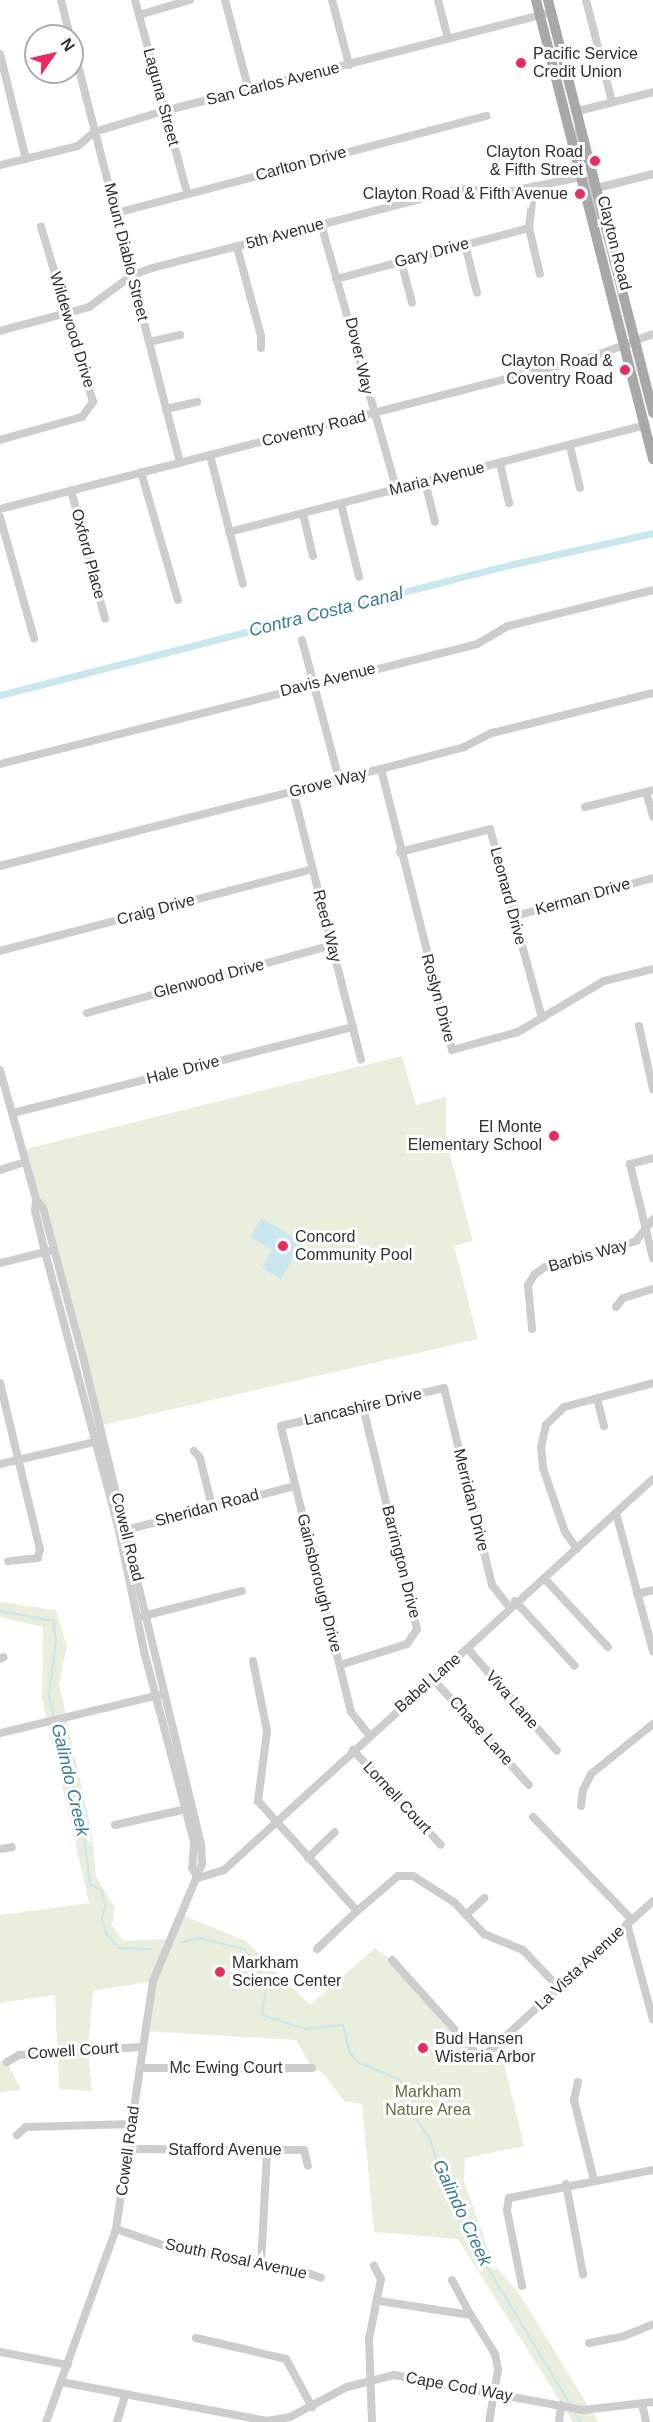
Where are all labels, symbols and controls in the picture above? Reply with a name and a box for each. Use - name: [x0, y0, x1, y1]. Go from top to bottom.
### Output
- north arrow: [24, 24, 84, 84]
- text: N: [57, 35, 78, 54]
- place label: Pacific Service Credit Union: [533, 44, 638, 82]
- street label: Laguna Street: [139, 46, 183, 148]
- marker: Pacific Service Credit Union: [514, 56, 528, 70]
- street label: San Carlos Avenue: [204, 58, 342, 110]
- place label: Clayton Road & Fifth Street: [486, 142, 583, 180]
- street label: Carlton Drive: [253, 143, 349, 185]
- marker: Clayton Road & Fifth Street: [588, 154, 602, 168]
- street label: Mount Diablo Street: [100, 181, 152, 323]
- place label: Clayton Road & Fifth Avenue: [362, 184, 568, 204]
- marker: Clayton Road & Fifth Avenue: [573, 187, 587, 201]
- street label: Clayton Road: [593, 194, 635, 292]
- street label: 5th Avenue: [244, 214, 326, 254]
- street label: Gary Drive: [393, 234, 471, 272]
- street label: Wildewood Drive: [45, 270, 99, 390]
- street label: Dover Way: [341, 316, 377, 396]
- place label: Clayton Road & Coventry Road: [501, 351, 613, 389]
- marker: Clayton Road & Coventry Road: [618, 363, 632, 377]
- street label: Coventry Road: [260, 407, 368, 451]
- street label: Maria Avenue: [387, 458, 487, 500]
- street label: Oxford Place: [67, 507, 109, 601]
- water label: Contra Costa Canal: [247, 582, 405, 642]
- street label: Davis Avenue: [278, 659, 378, 701]
- street label: Grove Way: [287, 764, 369, 802]
- street label: Leonard Drive: [486, 845, 530, 947]
- street label: Kerman Drive: [533, 874, 633, 920]
- street label: Reed Way: [309, 888, 345, 964]
- street label: Craig Drive: [115, 890, 197, 930]
- street label: Roslyn Drive: [417, 952, 459, 1044]
- street label: Glenwood Drive: [152, 955, 266, 1003]
- street label: Hale Drive: [144, 1052, 222, 1088]
- place label: El Monte Elementary School: [408, 1117, 542, 1155]
- marker: El Monte Elementary School: [547, 1129, 561, 1143]
- place label: Concord Community Pool: [295, 1227, 412, 1265]
- street label: Barbis Way: [546, 1236, 630, 1276]
- marker: Concord Community Pool: [276, 1239, 290, 1253]
- street label: Lancashire Drive: [302, 1384, 424, 1430]
- street label: Merridan Drive: [449, 1447, 493, 1553]
- street label: Sheridan Road: [153, 1485, 261, 1531]
- street label: Cowell Road: [107, 1491, 147, 1583]
- street label: Barrington Drive: [378, 1504, 424, 1620]
- street label: Gainsborough Drive: [292, 1512, 346, 1654]
- street label: Babel Lane: [391, 1649, 465, 1717]
- street label: Viva Lane: [482, 1667, 542, 1733]
- street label: Chase Lane: [445, 1693, 517, 1769]
- water label: Galindo Creek: [47, 1722, 93, 1838]
- street label: Lornell Court: [359, 1758, 435, 1838]
- street label: La Vista Avenue: [531, 1921, 629, 2015]
- place label: Markham Science Center: [232, 1953, 341, 1991]
- marker: Markham Science Center: [213, 1965, 227, 1979]
- place label: Bud Hansen Wisteria Arbor: [435, 2029, 536, 2067]
- street label: Cowell Court: [27, 2038, 119, 2064]
- marker: Bud Hansen Wisteria Arbor: [416, 2041, 430, 2055]
- street label: Mc Ewing Court: [170, 2058, 282, 2078]
- park label: Markham Nature Area: [385, 2082, 471, 2120]
- street label: Cowell Road: [112, 2105, 144, 2197]
- street label: Stafford Avenue: [168, 2140, 282, 2160]
- water label: Galindo Creek: [428, 2156, 496, 2270]
- street label: South Rosal Avenue: [163, 2234, 309, 2284]
- street label: Cape Cod Way: [404, 2368, 514, 2406]

